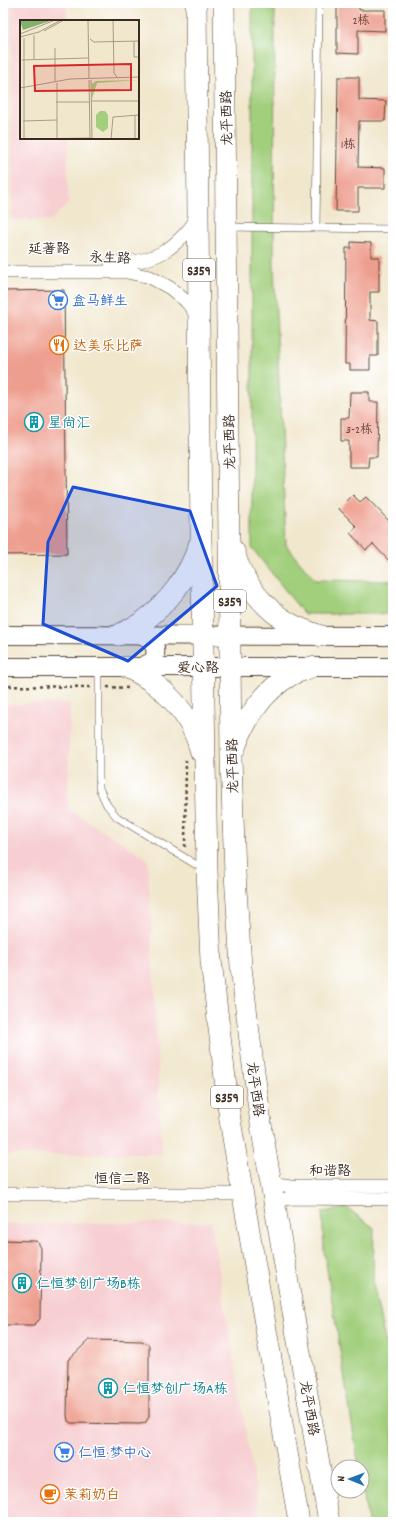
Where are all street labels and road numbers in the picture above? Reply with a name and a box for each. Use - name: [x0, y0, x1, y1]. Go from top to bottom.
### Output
- street label: 龙平西路: [218, 90, 238, 146]
- street label: 延著路: [28, 240, 70, 260]
- street label: 永生路: [89, 248, 131, 270]
- road number: S359: [183, 259, 215, 281]
- street label: 龙平西路: [221, 414, 241, 470]
- road number: S359: [214, 590, 246, 612]
- street label: 爱心路: [177, 659, 219, 679]
- street label: 龙平西路: [224, 738, 244, 794]
- street label: 龙平西路: [240, 1060, 268, 1118]
- road number: S359: [211, 1086, 243, 1108]
- street label: 和谐路: [309, 1162, 351, 1182]
- street label: 恒信二路: [94, 1170, 150, 1190]
- street label: 龙平西路: [293, 1379, 323, 1438]

